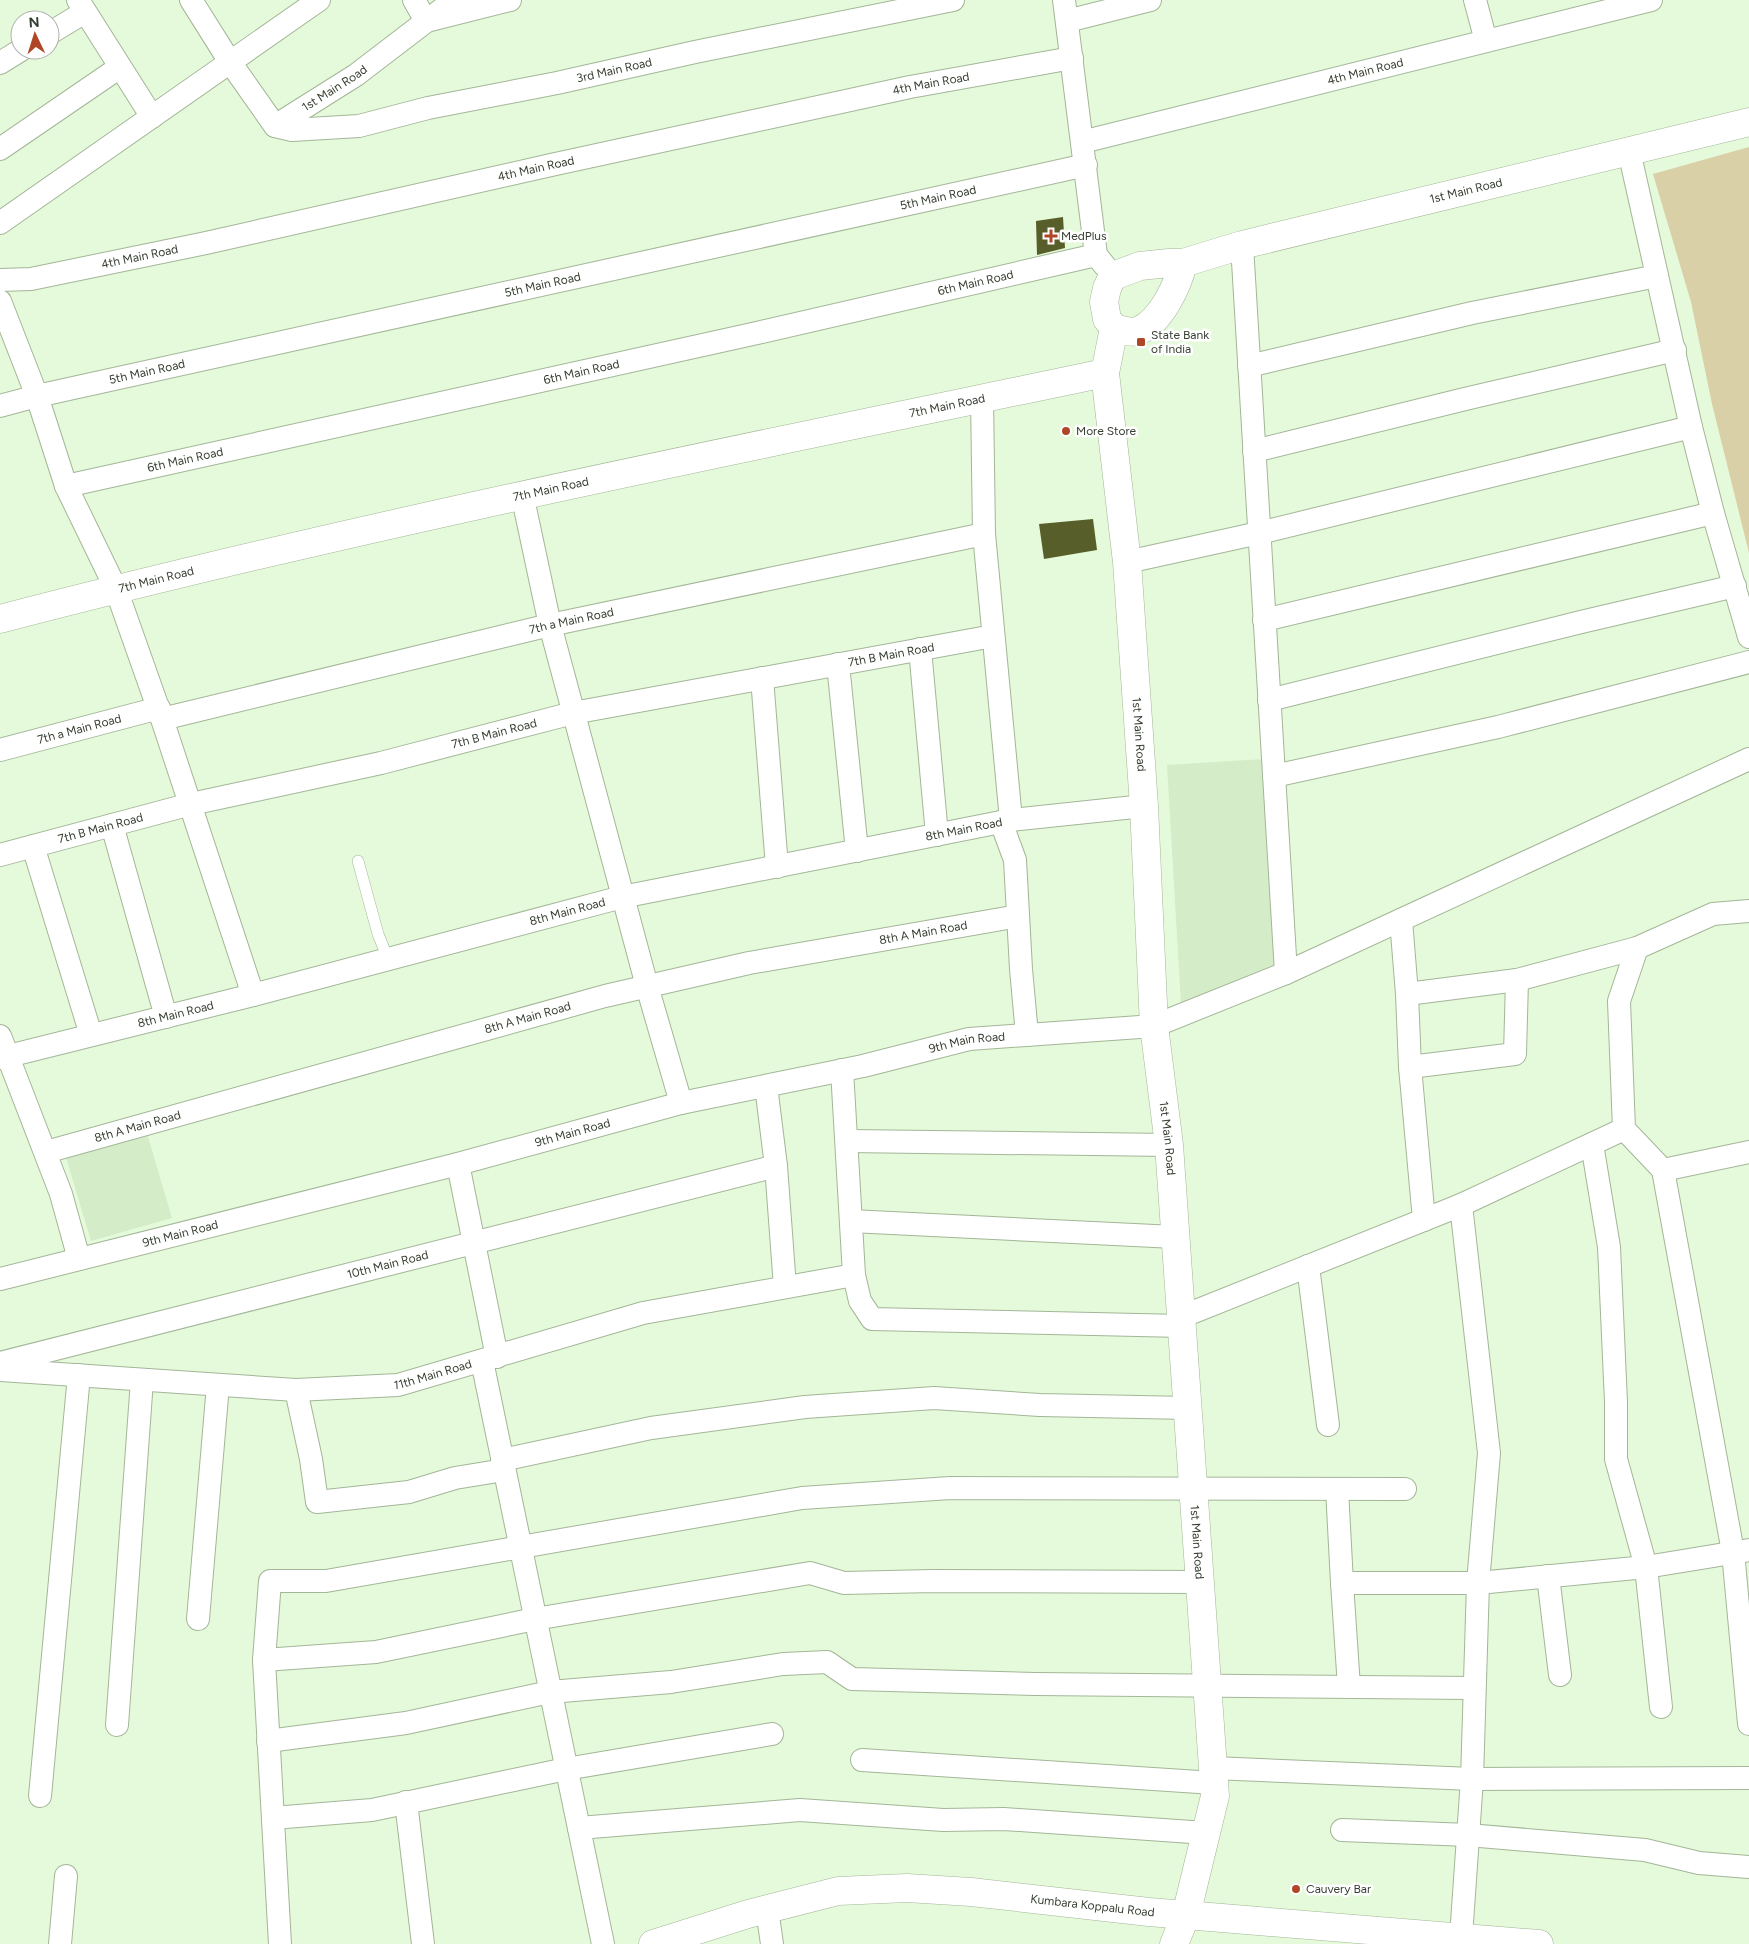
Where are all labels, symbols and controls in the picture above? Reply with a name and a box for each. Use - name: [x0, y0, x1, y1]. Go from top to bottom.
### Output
- north arrow: [10, 10, 60, 60]
- text: N: [28, 14, 40, 31]
- street label: 3rd Main Road: [575, 55, 653, 85]
- street label: 4th Main Road: [1326, 55, 1405, 88]
- street label: 1st Main Road: [299, 62, 370, 114]
- street label: 4th Main Road: [891, 69, 971, 98]
- street label: 4th Main Road: [496, 153, 576, 184]
- street label: 1st Main Road: [1428, 175, 1504, 206]
- street label: 5th Main Road: [899, 182, 977, 213]
- place label: MedPlus: [1061, 229, 1107, 243]
- marker: MedPlus: [1045, 230, 1057, 242]
- street label: 4th Main Road: [100, 242, 179, 271]
- street label: 6th Main Road: [936, 267, 1015, 298]
- street label: 5th Main Road: [503, 269, 582, 300]
- place label: State Bank of India: [1151, 328, 1209, 356]
- marker: State Bank of India: [1135, 336, 1147, 348]
- street label: 5th Main Road: [108, 357, 186, 387]
- street label: 6th Main Road: [542, 357, 621, 387]
- street label: 7th Main Road: [908, 391, 986, 420]
- place label: More Store: [1076, 424, 1137, 438]
- marker: More Store: [1060, 425, 1072, 437]
- street label: 6th Main Road: [146, 444, 224, 475]
- street label: 7th Main Road: [512, 474, 590, 504]
- street label: 7th Main Road: [117, 564, 195, 596]
- street label: 7th a Main Road: [528, 605, 615, 637]
- street label: 7th B Main Road: [847, 640, 935, 669]
- street label: 1st Main Road: [1129, 697, 1149, 772]
- street label: 7th a Main Road: [36, 711, 123, 747]
- street label: 7th B Main Road: [450, 716, 538, 751]
- street label: 7th B Main Road: [56, 810, 145, 846]
- street label: 8th Main Road: [924, 815, 1003, 844]
- street label: 8th Main Road: [528, 895, 607, 928]
- street label: 8th A Main Road: [878, 918, 968, 947]
- street label: 8th Main Road: [136, 998, 215, 1030]
- street label: 8th A Main Road: [483, 999, 572, 1036]
- street label: 9th Main Road: [927, 1029, 1006, 1056]
- street label: 1st Main Road: [1157, 1100, 1178, 1176]
- street label: 8th A Main Road: [93, 1108, 182, 1145]
- street label: 9th Main Road: [533, 1116, 612, 1150]
- street label: 9th Main Road: [141, 1217, 220, 1250]
- street label: 10th Main Road: [346, 1248, 430, 1282]
- street label: 11th Main Road: [394, 1357, 473, 1392]
- street label: 1st Main Road: [1187, 1504, 1207, 1580]
- place label: Cauvery Bar: [1306, 1882, 1371, 1896]
- marker: Cauvery Bar: [1290, 1883, 1302, 1895]
- street label: Kumbara Koppalu Road: [1030, 1892, 1155, 1919]

